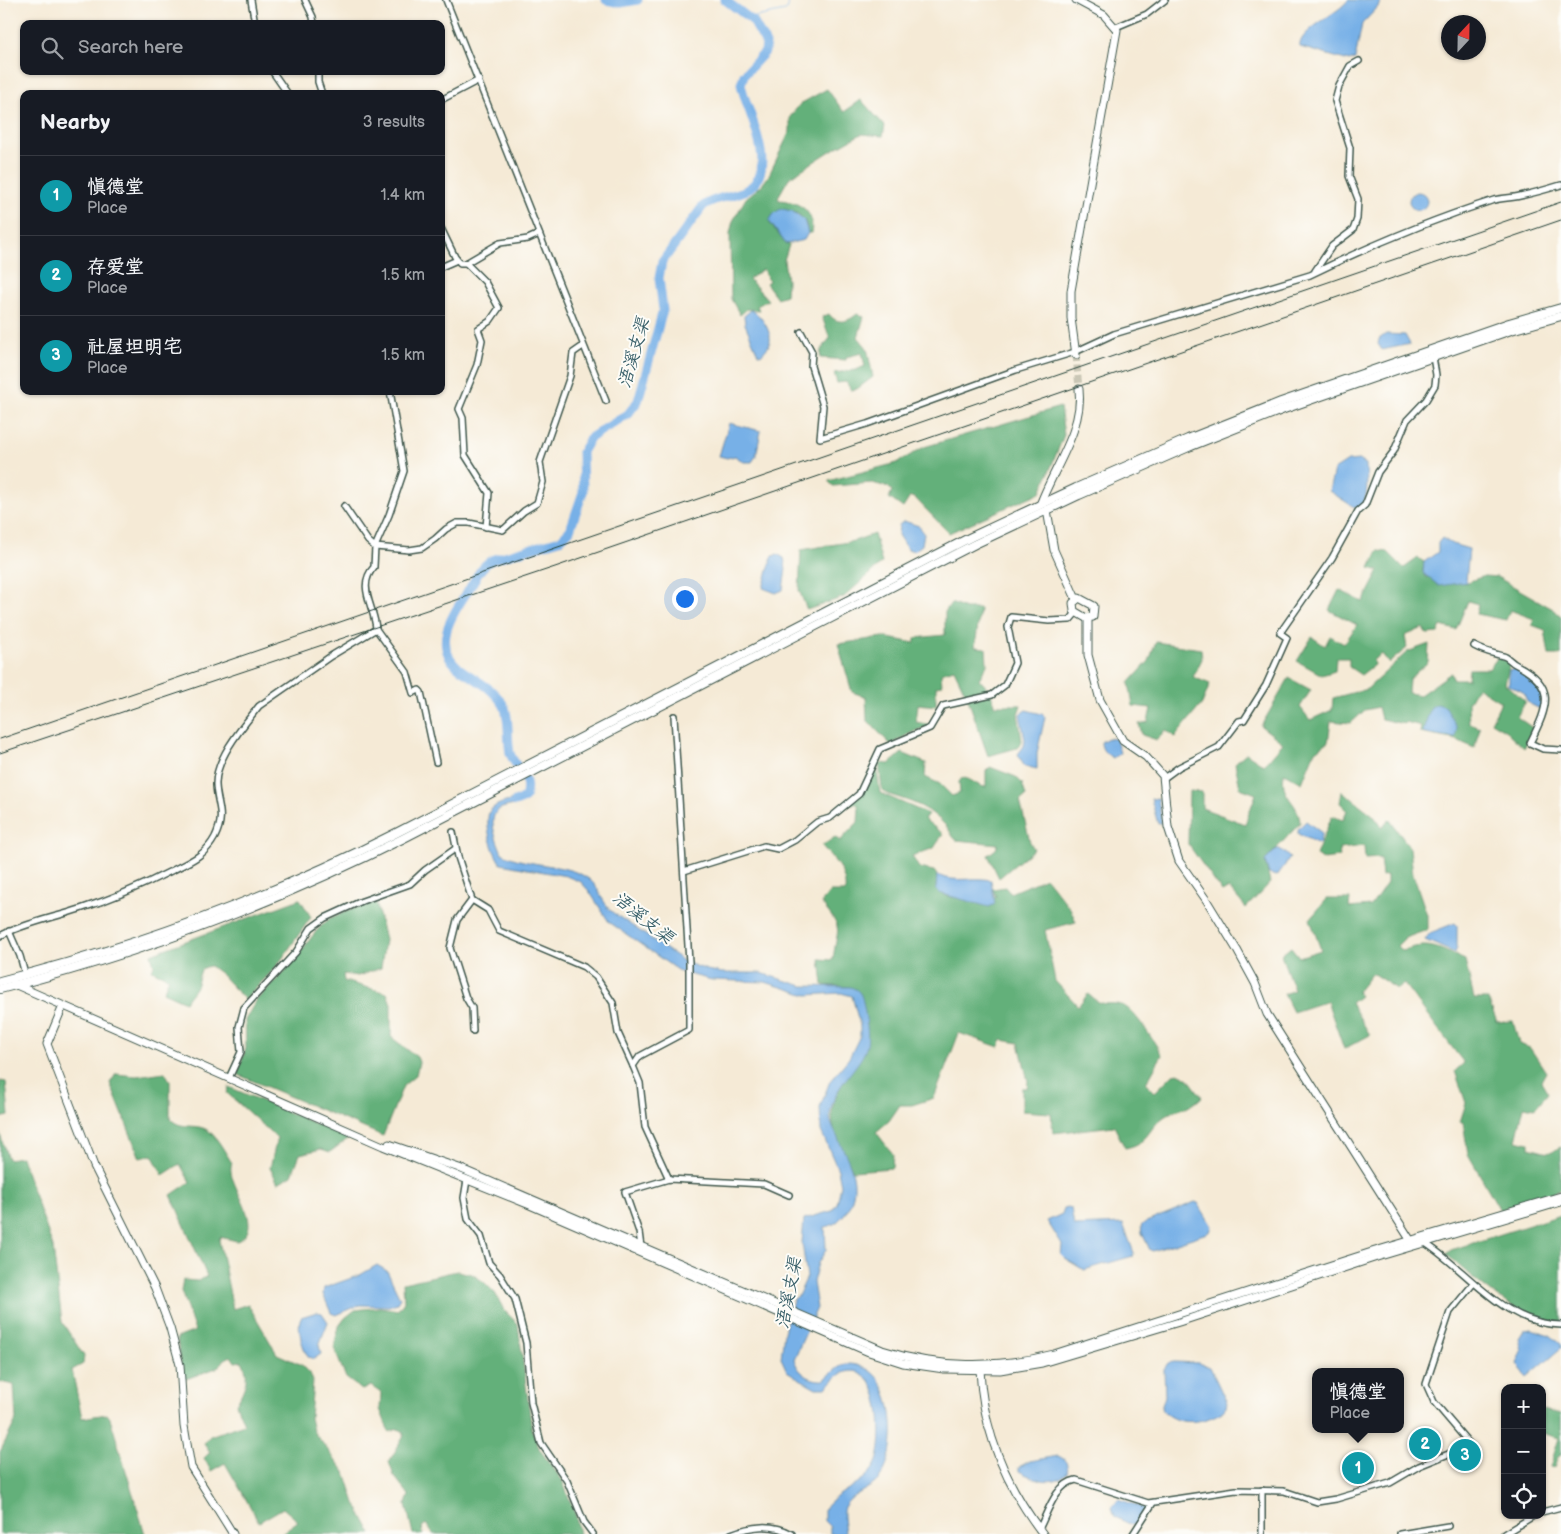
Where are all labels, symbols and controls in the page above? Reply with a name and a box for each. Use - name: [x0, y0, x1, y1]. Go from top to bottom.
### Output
- north arrow: [1441, 15, 1486, 60]
- search box: [20, 20, 445, 75]
- icon: search: [38, 34, 66, 62]
- text: Search here: [78, 36, 183, 59]
- text: Nearby: [40, 110, 110, 135]
- text: 3 results: [363, 113, 425, 132]
- text: 慎德堂: [87, 176, 144, 199]
- text: 1: [53, 186, 59, 205]
- text: 1.4 km: [381, 186, 425, 205]
- text: Place: [87, 199, 128, 218]
- text: 存爱堂: [87, 256, 144, 279]
- text: 2: [51, 266, 61, 285]
- text: 1.5 km: [381, 266, 425, 285]
- text: Place: [87, 279, 128, 298]
- water label: 浯溪支渠: [614, 314, 655, 390]
- text: 社屋坦明宅: [87, 336, 182, 359]
- text: 3: [51, 346, 61, 365]
- text: 1.5 km: [381, 346, 425, 365]
- text: Place: [87, 359, 128, 378]
- your location: [672, 586, 698, 612]
- water label: 浯溪支渠: [608, 887, 679, 950]
- water label: 浯溪支渠: [772, 1254, 807, 1330]
- popup: [1312, 1368, 1404, 1433]
- text: 慎德堂: [1329, 1381, 1387, 1404]
- map controls: [1501, 1384, 1546, 1519]
- button: +: [1501, 1384, 1546, 1429]
- text: Place: [1329, 1404, 1370, 1423]
- pin: 2: [1409, 1425, 1441, 1463]
- button: −: [1501, 1429, 1546, 1474]
- pin: 3: [1449, 1436, 1481, 1474]
- pin: 1: [1342, 1449, 1374, 1487]
- button: locate: [1501, 1474, 1546, 1519]

